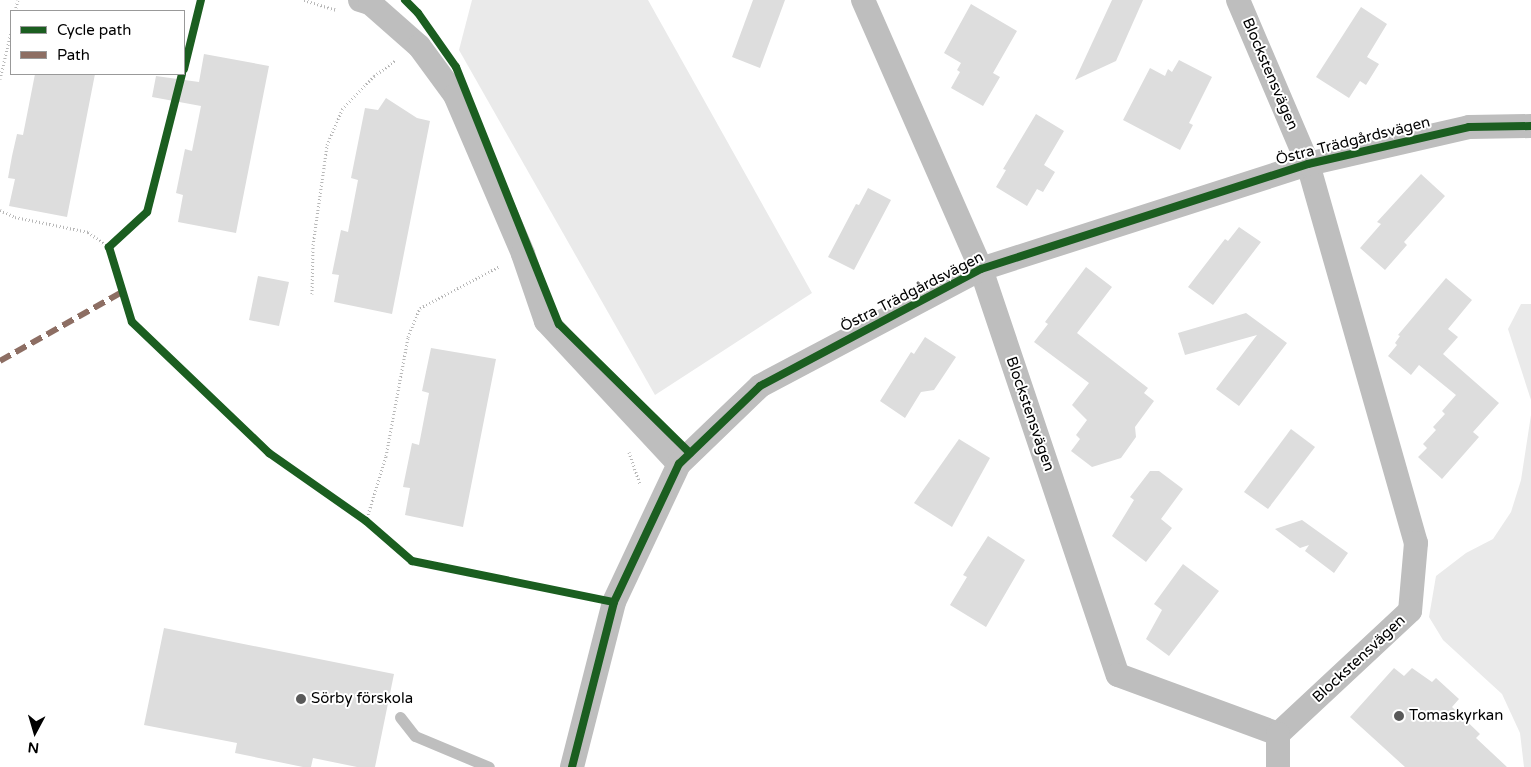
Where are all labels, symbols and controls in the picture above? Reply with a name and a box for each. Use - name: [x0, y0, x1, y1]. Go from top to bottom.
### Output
- legend: [10, 10, 185, 75]
- street label: Blockstensvägen: [1238, 15, 1302, 133]
- text: Cycle path: [57, 21, 131, 39]
- text: Path: [57, 46, 90, 64]
- street label: Östra Trädgårdsvägen: [1274, 113, 1432, 169]
- street label: Östra Trädgårdsvägen: [837, 248, 987, 336]
- street label: Blockstensvägen: [1002, 354, 1058, 474]
- street label: Blockstensvägen: [1309, 611, 1409, 707]
- place label: Sörby förskola: [311, 690, 413, 708]
- marker: Sörby förskola: [295, 693, 307, 705]
- north arrow: [10, 707, 60, 757]
- place label: Tomaskyrkan: [1409, 707, 1503, 725]
- marker: Tomaskyrkan: [1393, 710, 1405, 722]
- text: N: [27, 738, 40, 756]

